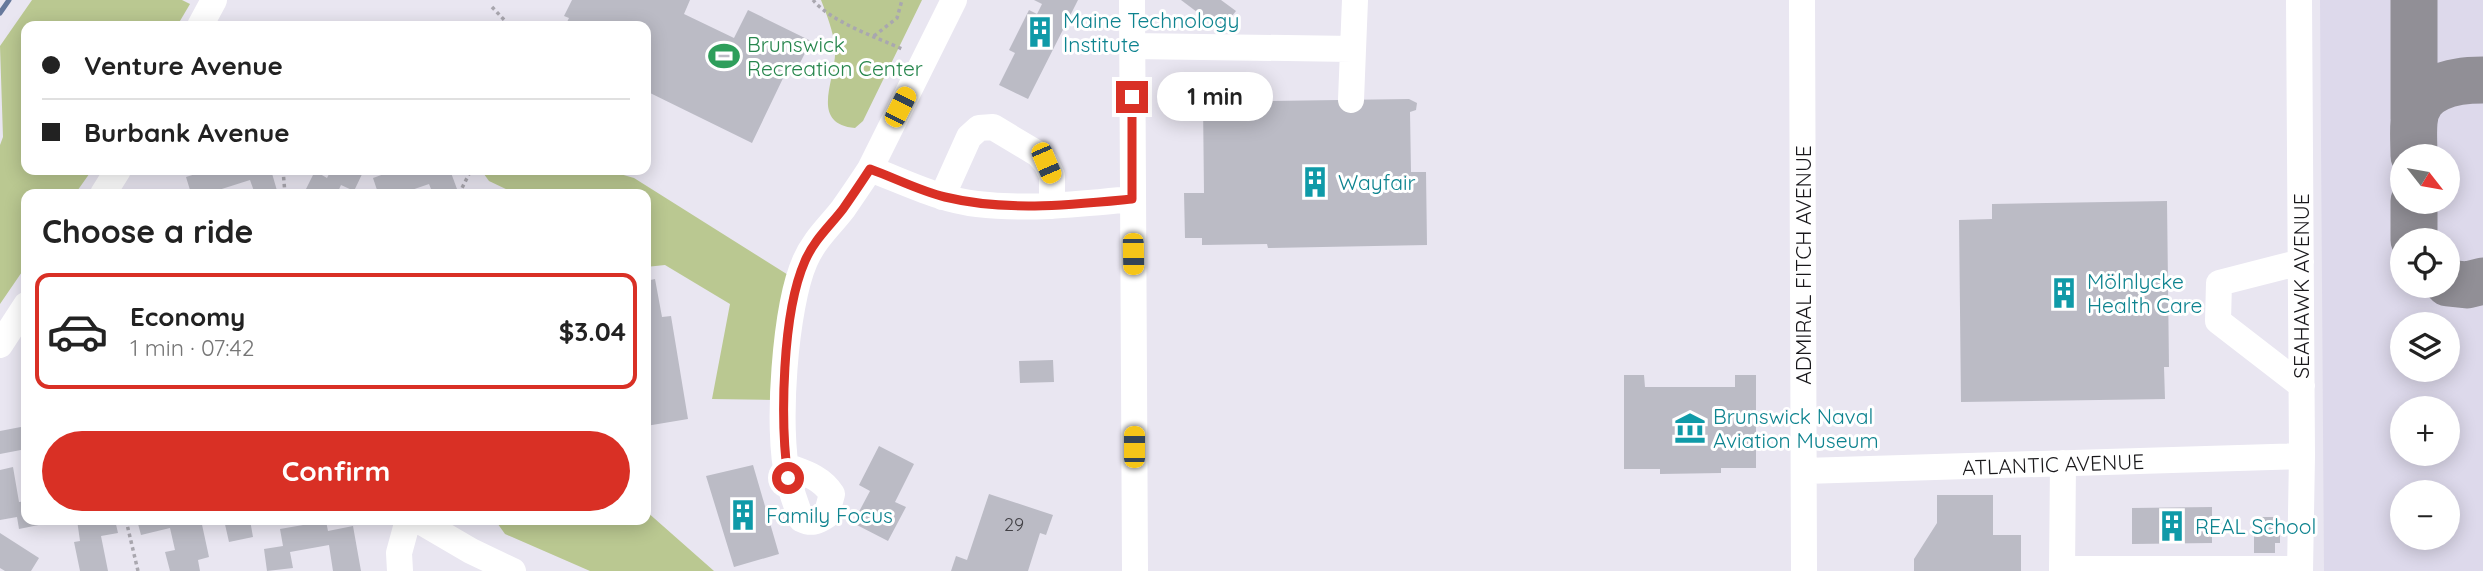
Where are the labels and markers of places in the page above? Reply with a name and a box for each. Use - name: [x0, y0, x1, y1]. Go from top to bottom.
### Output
- place label: Maine Technology Institute: [1063, 7, 1239, 57]
- building icon: Maine Technology Institute: [1023, 15, 1057, 49]
- place label: Brunswick Recreation Center: [747, 31, 923, 81]
- sports icon: Brunswick Recreation Center: [707, 39, 741, 73]
- building icon: Wayfair: [1298, 165, 1332, 199]
- place label: Wayfair: [1338, 169, 1416, 195]
- place label: Mölnlycke Health Care: [2087, 268, 2202, 318]
- building icon: Mölnlycke Health Care: [2047, 276, 2081, 310]
- place label: Brunswick Naval Aviation Museum: [1713, 403, 1879, 453]
- museum icon: Brunswick Naval Aviation Museum: [1673, 411, 1707, 445]
- building icon: Family Focus: [726, 498, 760, 532]
- place label: Family Focus: [766, 502, 893, 528]
- building icon: REAL School: [2155, 509, 2189, 543]
- place label: REAL School: [2195, 513, 2316, 539]

